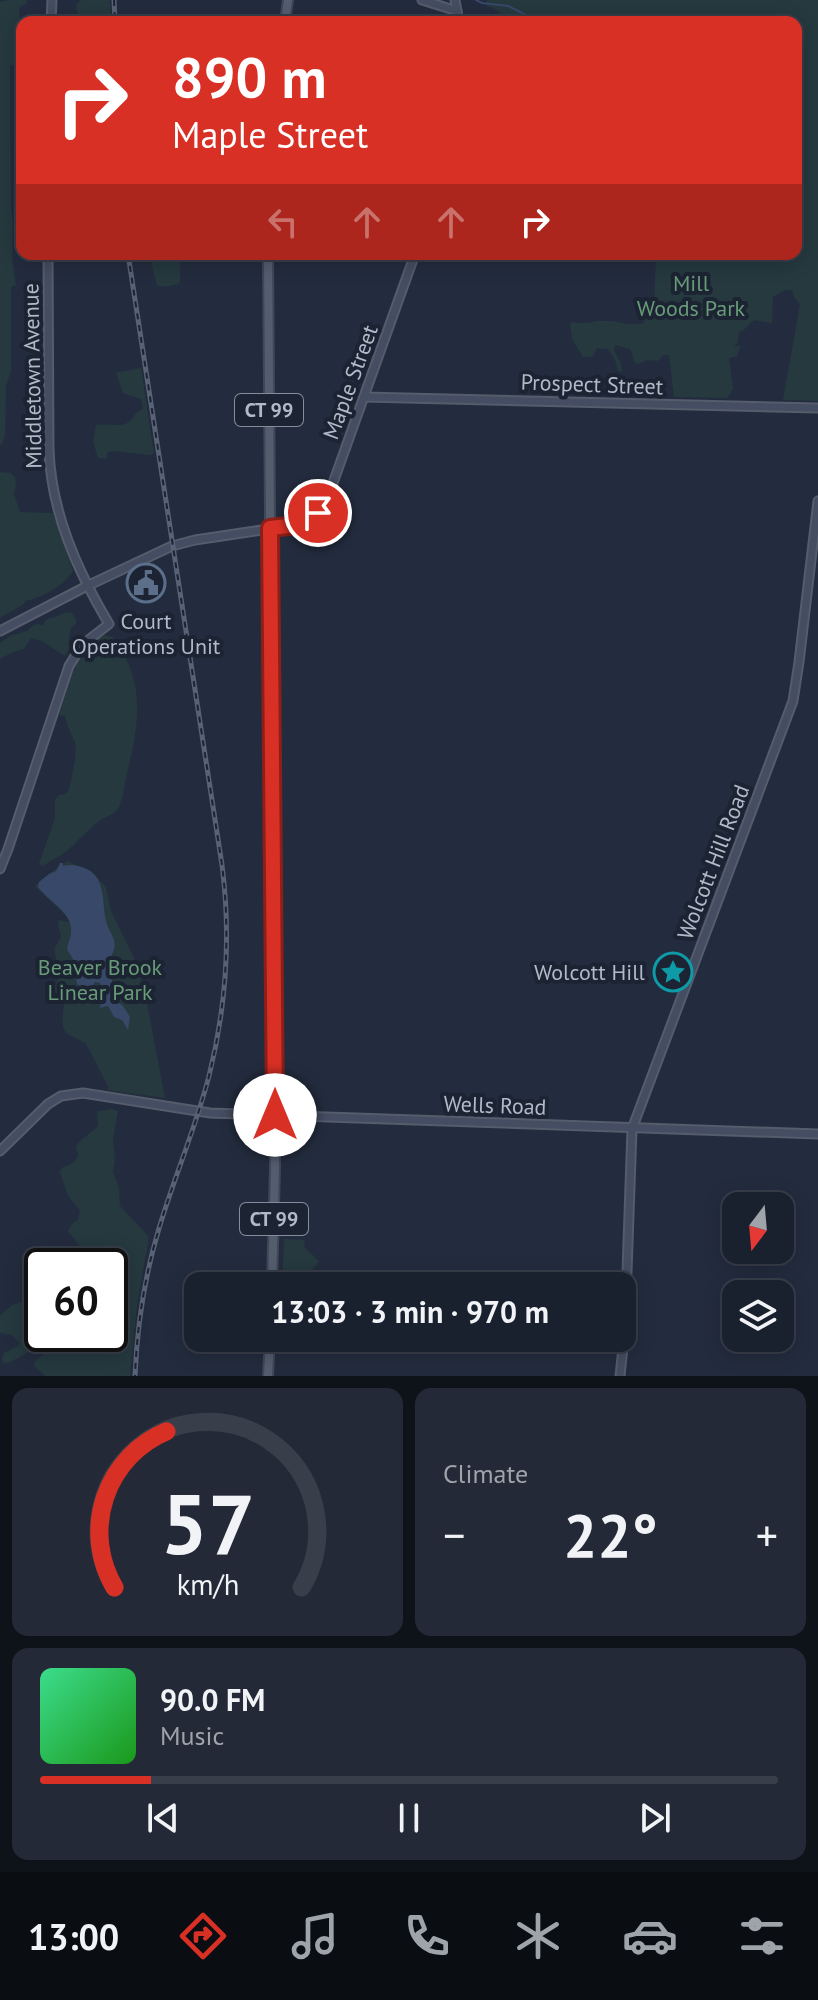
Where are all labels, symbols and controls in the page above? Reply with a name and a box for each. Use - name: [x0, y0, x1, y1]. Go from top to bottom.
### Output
- text: 890 m: [172, 41, 327, 113]
- icon: right: [40, 48, 144, 152]
- text: Maple Street: [172, 111, 368, 158]
- icon: left: [261, 200, 305, 244]
- icon: ahead: [345, 200, 389, 244]
- icon: ahead: [429, 200, 473, 244]
- icon: right: [513, 200, 557, 244]
- park label: Mill Woods Park: [637, 269, 746, 322]
- street label: Middletown Avenue: [16, 283, 48, 469]
- street label: Maple Street: [316, 320, 384, 443]
- street label: Prospect Street: [520, 368, 664, 400]
- road number: CT 99: [235, 394, 303, 426]
- pin: [284, 479, 352, 547]
- icon: arrive: [296, 491, 340, 535]
- public building icon: Court Operations Unit: [125, 562, 167, 604]
- place label: Court Operations Unit: [72, 607, 221, 660]
- street label: Wolcott Hill Road: [671, 781, 755, 943]
- place icon: Wolcott Hill: [652, 951, 694, 993]
- park label: Beaver Brook Linear Park: [38, 953, 163, 1006]
- place label: Wolcott Hill: [534, 958, 646, 986]
- position arrow: [233, 1073, 317, 1157]
- street label: Wells Road: [443, 1089, 547, 1121]
- north arrow: [722, 1192, 794, 1264]
- map controls: [722, 1192, 794, 1352]
- road number: CT 99: [240, 1203, 308, 1235]
- speed limit sign: 60: [24, 1248, 128, 1352]
- button: layers: [722, 1280, 794, 1352]
- text: 13:03 · 3 min · 970 m: [271, 1292, 549, 1331]
- text: Climate: [443, 1457, 528, 1490]
- text: 57: [160, 1469, 255, 1577]
- text: 22°: [563, 1496, 658, 1574]
- text: −: [443, 1506, 465, 1563]
- text: +: [756, 1506, 778, 1563]
- text: km/h: [176, 1566, 239, 1603]
- text: 90.0 FM: [160, 1680, 265, 1719]
- text: Music: [160, 1719, 224, 1752]
- icon: previous: [141, 1796, 185, 1840]
- icon: pause: [387, 1796, 431, 1840]
- icon: next: [633, 1796, 677, 1840]
- icon: directions: [175, 1908, 231, 1964]
- icon: music: [287, 1908, 343, 1964]
- icon: phone: [399, 1908, 455, 1964]
- icon: climate: [510, 1908, 566, 1964]
- icon: car: [622, 1908, 678, 1964]
- icon: filters: [734, 1908, 790, 1964]
- text: 13:00: [28, 1913, 119, 1960]

